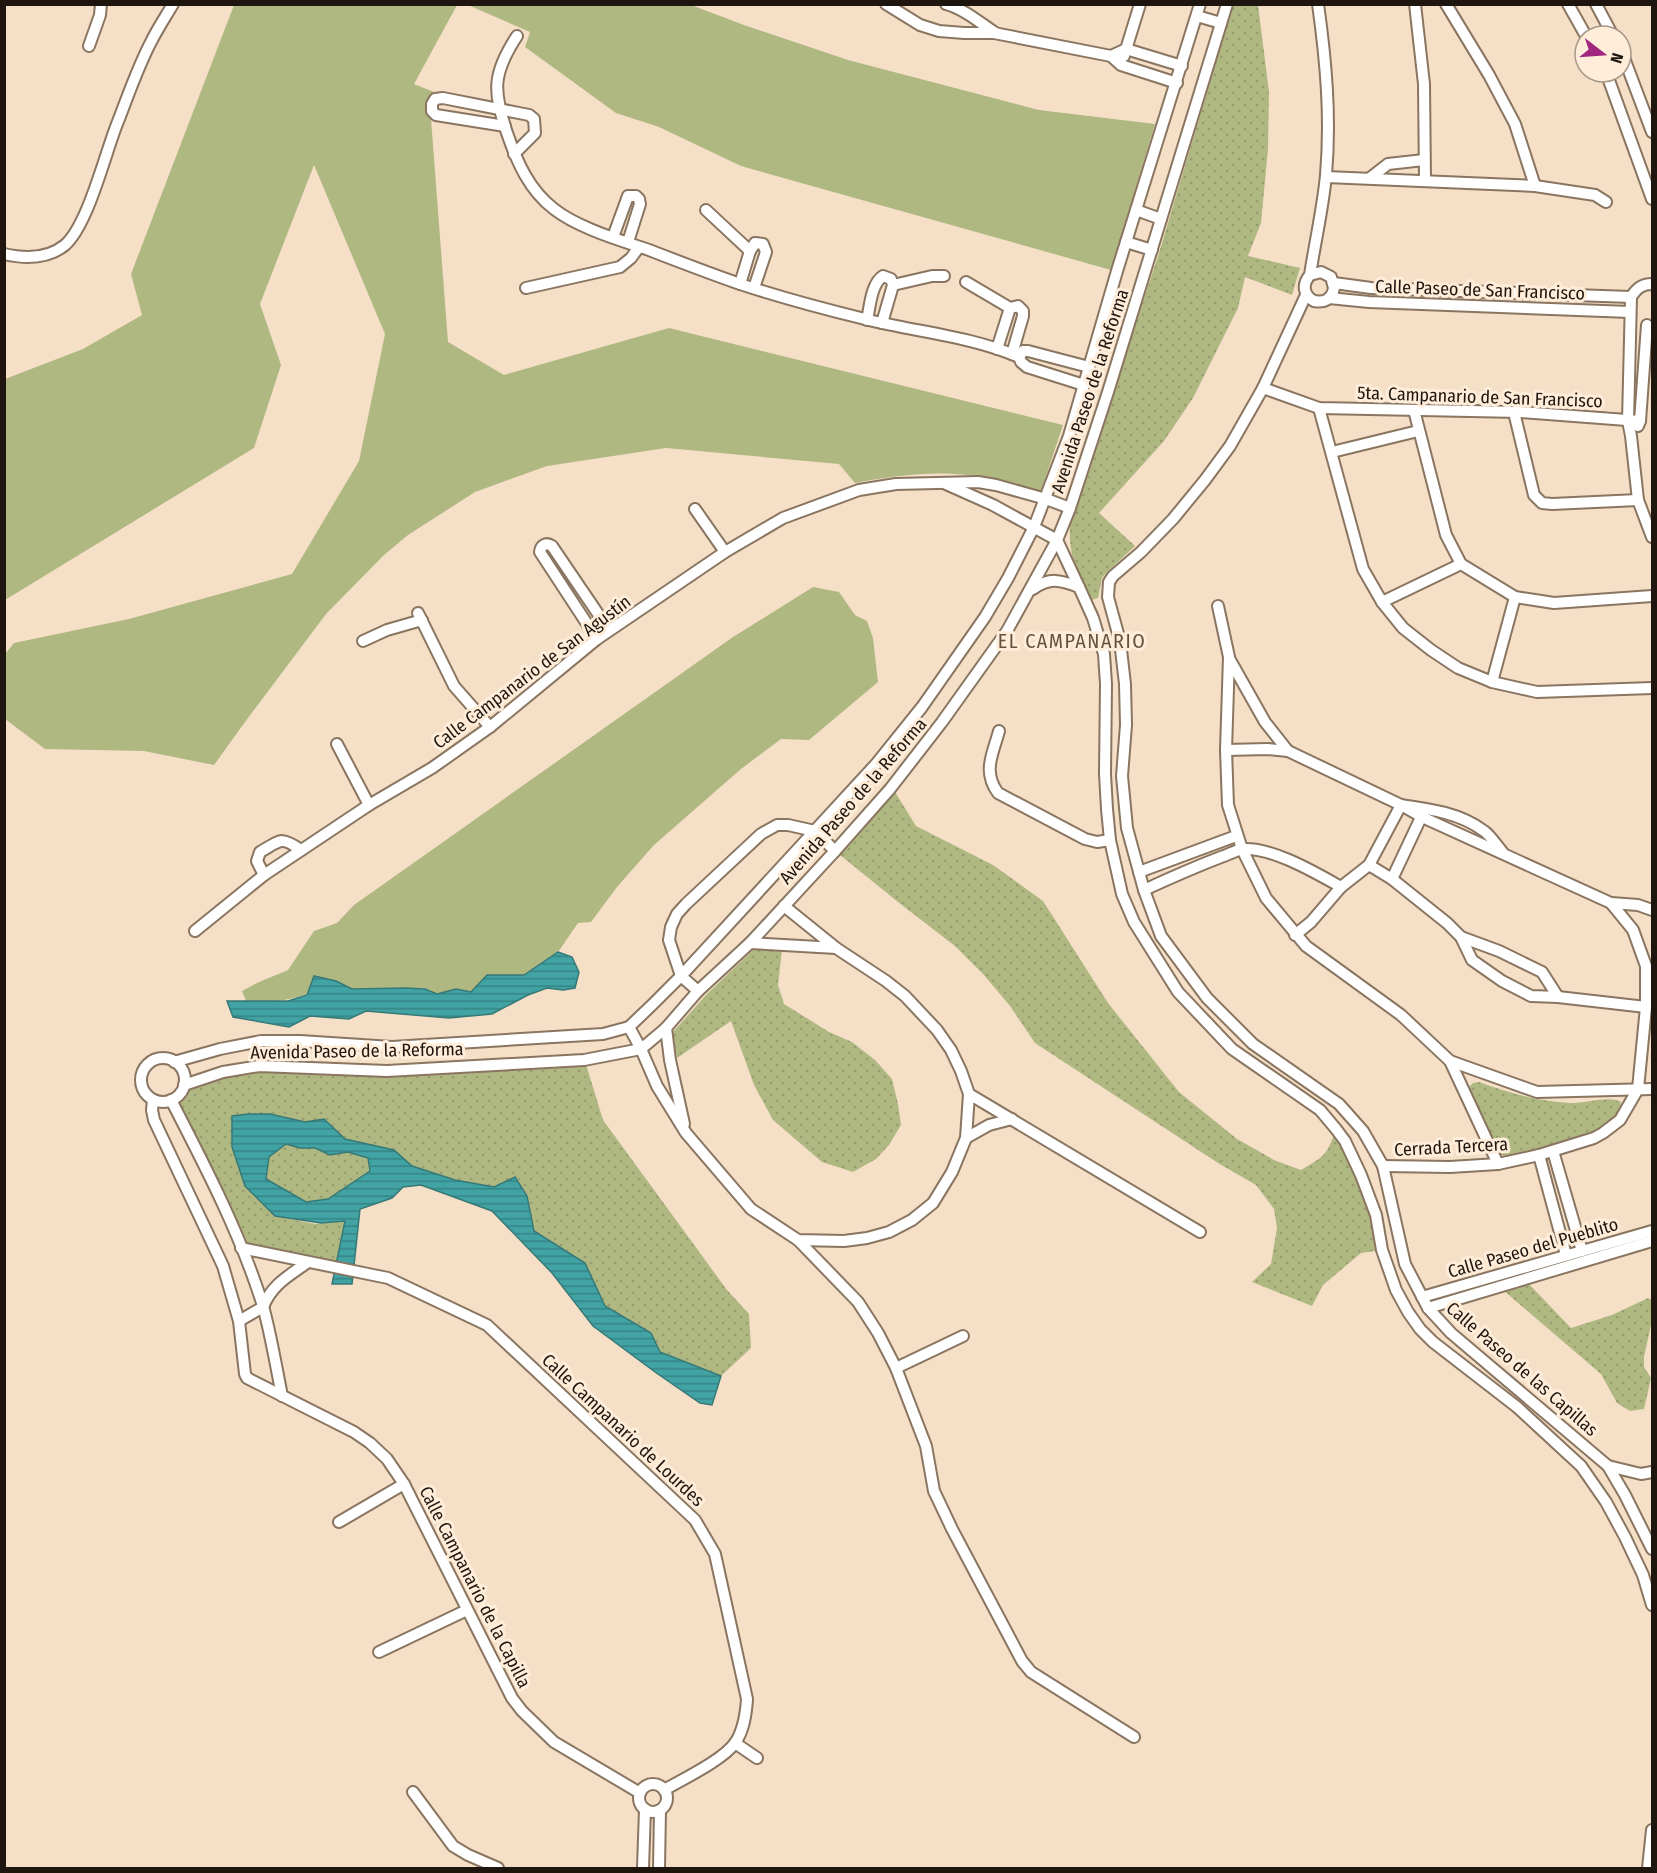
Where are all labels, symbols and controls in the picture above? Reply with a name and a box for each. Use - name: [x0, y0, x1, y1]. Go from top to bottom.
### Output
- north arrow: [1573, 24, 1633, 84]
- text: N: [1606, 51, 1627, 66]
- street label: Calle Paseo de San Francisco: [1375, 275, 1585, 305]
- street label: Avenida Paseo de la Reforma: [1047, 286, 1133, 496]
- street label: 5ta. Campanario de San Francisco: [1357, 382, 1603, 412]
- street label: Calle Campanario de San Agustín: [429, 590, 635, 754]
- district label: EL CAMPANARIO: [998, 629, 1146, 653]
- street label: Avenida Paseo de la Reforma: [775, 713, 931, 889]
- street label: Avenida Paseo de la Reforma: [250, 1038, 464, 1064]
- street label: Cerrada Tercera: [1393, 1133, 1509, 1161]
- street label: Calle Paseo del Pueblito: [1445, 1213, 1621, 1283]
- street label: Calle Paseo de las Capillas: [1442, 1297, 1602, 1441]
- street label: Calle Campanario de Lourdes: [537, 1349, 709, 1511]
- street label: Calle Campanario de la Capilla: [414, 1482, 536, 1692]

